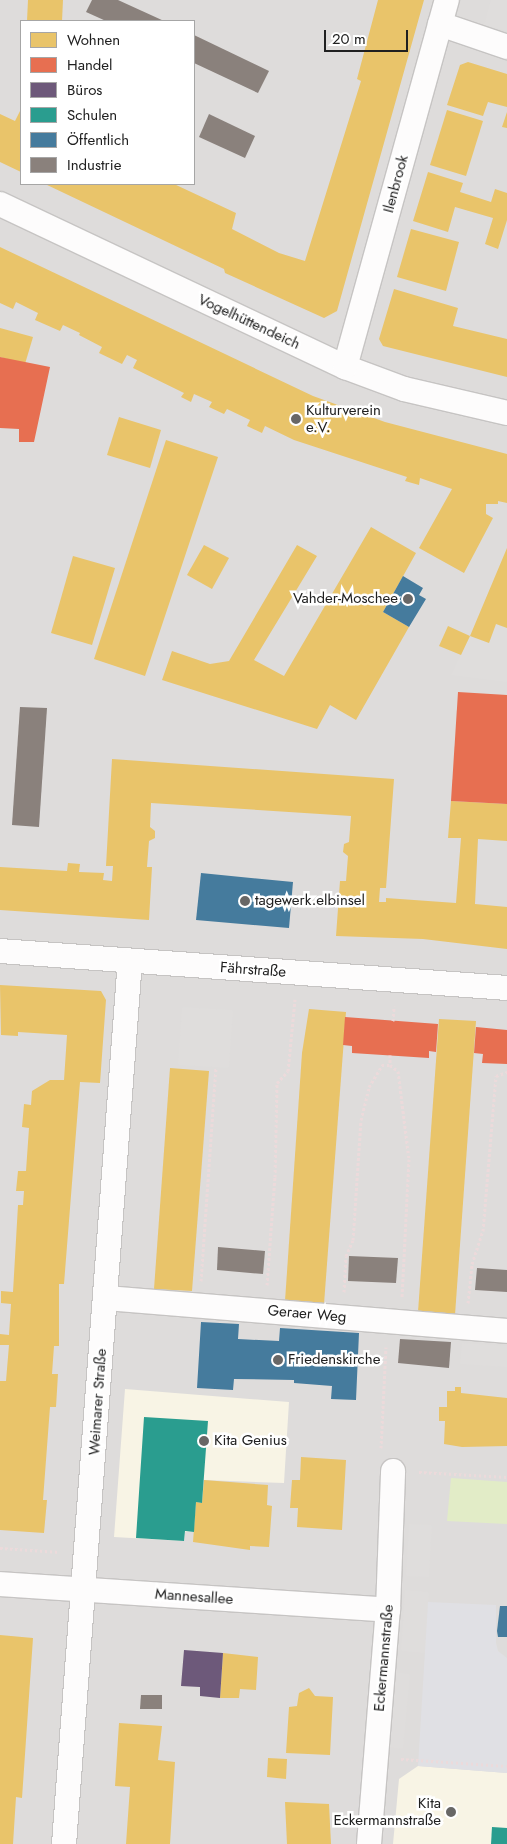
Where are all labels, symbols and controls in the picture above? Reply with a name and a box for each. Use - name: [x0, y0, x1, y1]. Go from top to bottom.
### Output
- legend: [20, 20, 195, 185]
- scale bar: [327, 20, 411, 52]
- text: 20 m: [332, 28, 366, 50]
- text: Wohnen: [67, 29, 120, 51]
- text: Handel: [67, 54, 113, 76]
- text: Büros: [67, 79, 102, 101]
- text: Schulen: [67, 104, 117, 126]
- text: Öffentlich: [67, 129, 129, 151]
- street label: Ilenbrook: [380, 153, 412, 215]
- text: Industrie: [67, 154, 121, 176]
- street label: Vogelhüttendeich: [195, 291, 303, 353]
- place label: Kulturverein e.V.: [306, 401, 381, 436]
- marker: Kulturverein e.V.: [290, 413, 302, 425]
- place label: Vahder-Moschee: [293, 590, 398, 608]
- marker: Vahder-Moschee: [402, 593, 414, 605]
- place label: tagewerk.elbinsel: [255, 892, 365, 910]
- marker: tagewerk.elbinsel: [239, 895, 251, 907]
- street label: Fährstraße: [219, 959, 287, 981]
- street label: Geraer Weg: [267, 1302, 347, 1326]
- street label: Weimarer Straße: [85, 1348, 111, 1456]
- place label: Friedenskirche: [288, 1351, 380, 1369]
- marker: Friedenskirche: [272, 1354, 284, 1366]
- place label: Kita Genius: [214, 1432, 287, 1450]
- marker: Kita Genius: [198, 1435, 210, 1447]
- street label: Mannesallee: [154, 1585, 234, 1609]
- street label: Eckermannstraße: [370, 1604, 398, 1712]
- place label: Kita Eckermannstraße: [333, 1794, 441, 1829]
- marker: Kita Eckermannstraße: [445, 1806, 457, 1818]

